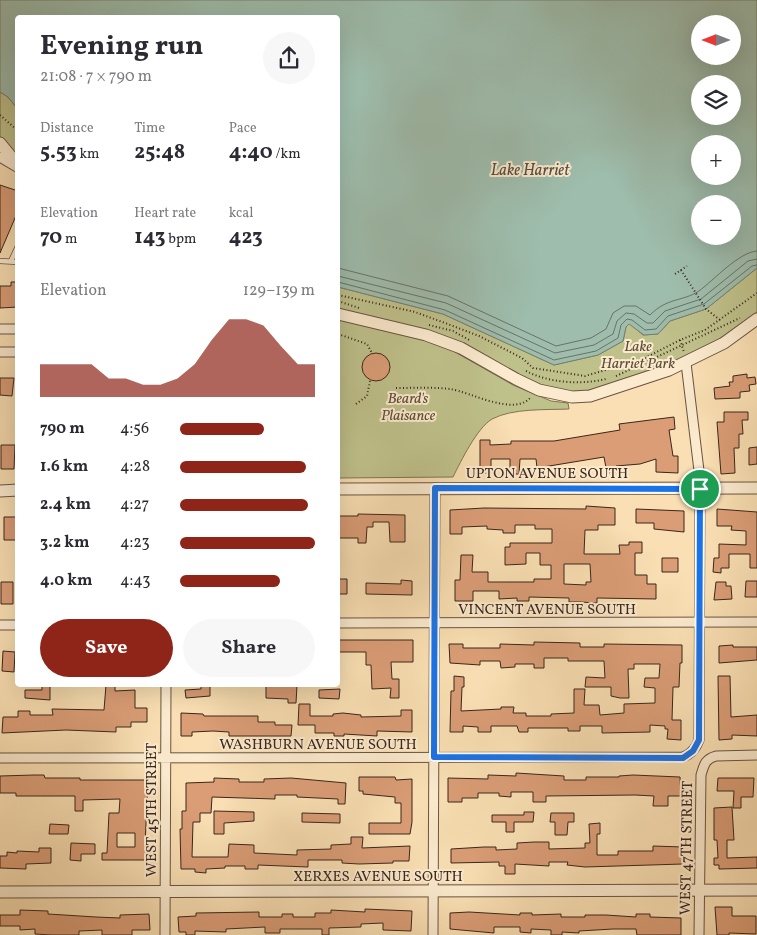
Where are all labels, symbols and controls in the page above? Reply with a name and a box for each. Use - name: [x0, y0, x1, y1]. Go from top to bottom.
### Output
- north arrow: [691, 15, 741, 65]
- map controls: [691, 15, 741, 245]
- text: Evening run: [40, 27, 204, 66]
- button: share: [263, 32, 315, 84]
- text: 21:08 · 7 × 790 m: [40, 66, 152, 88]
- button: layers: [691, 75, 741, 125]
- text: Distance: [40, 119, 94, 138]
- text: Time: [134, 119, 165, 138]
- text: Pace: [229, 119, 257, 138]
- button: +: [691, 135, 741, 185]
- text: 5.53: [40, 138, 77, 167]
- text: 25:48: [134, 138, 185, 167]
- text: 4:40: [229, 138, 273, 167]
- text: km: [77, 145, 100, 164]
- text: /km: [273, 145, 301, 164]
- water label: Lake Harriet: [491, 160, 570, 182]
- button: −: [691, 195, 741, 245]
- text: Elevation: [40, 204, 98, 223]
- text: Heart rate: [134, 204, 196, 223]
- text: kcal: [229, 204, 254, 223]
- text: 70: [40, 223, 62, 252]
- text: 143: [134, 223, 165, 252]
- text: 423: [229, 223, 263, 252]
- text: m: [62, 230, 77, 249]
- text: bpm: [165, 230, 196, 249]
- text: Elevation: [40, 280, 107, 302]
- text: 129–139 m: [243, 280, 315, 302]
- park label: Lake Harriet Park: [601, 337, 675, 375]
- park label: Beard's Plaisance: [381, 389, 436, 427]
- text: 790 m: [40, 418, 85, 440]
- text: 4:56: [120, 418, 149, 440]
- text: 1.6 km: [40, 456, 88, 478]
- text: 4:28: [120, 456, 150, 478]
- street label: UPTON AVENUE SOUTH: [466, 464, 628, 485]
- pin: [679, 468, 721, 510]
- icon: arrive: [686, 475, 714, 503]
- text: 2.4 km: [40, 494, 91, 516]
- text: 4:27: [120, 494, 149, 516]
- text: 3.2 km: [40, 532, 89, 554]
- text: 4:23: [120, 532, 150, 554]
- text: 4.0 km: [40, 570, 92, 592]
- text: 4:43: [120, 570, 150, 592]
- street label: VINCENT AVENUE SOUTH: [458, 600, 636, 621]
- button: Save: [40, 619, 173, 677]
- button: Share: [183, 619, 315, 677]
- street label: WASHBURN AVENUE SOUTH: [219, 735, 417, 756]
- street label: WEST 45TH STREET: [142, 743, 163, 877]
- street label: WEST 47TH STREET: [676, 781, 699, 915]
- street label: XERXES AVENUE SOUTH: [293, 867, 463, 888]

